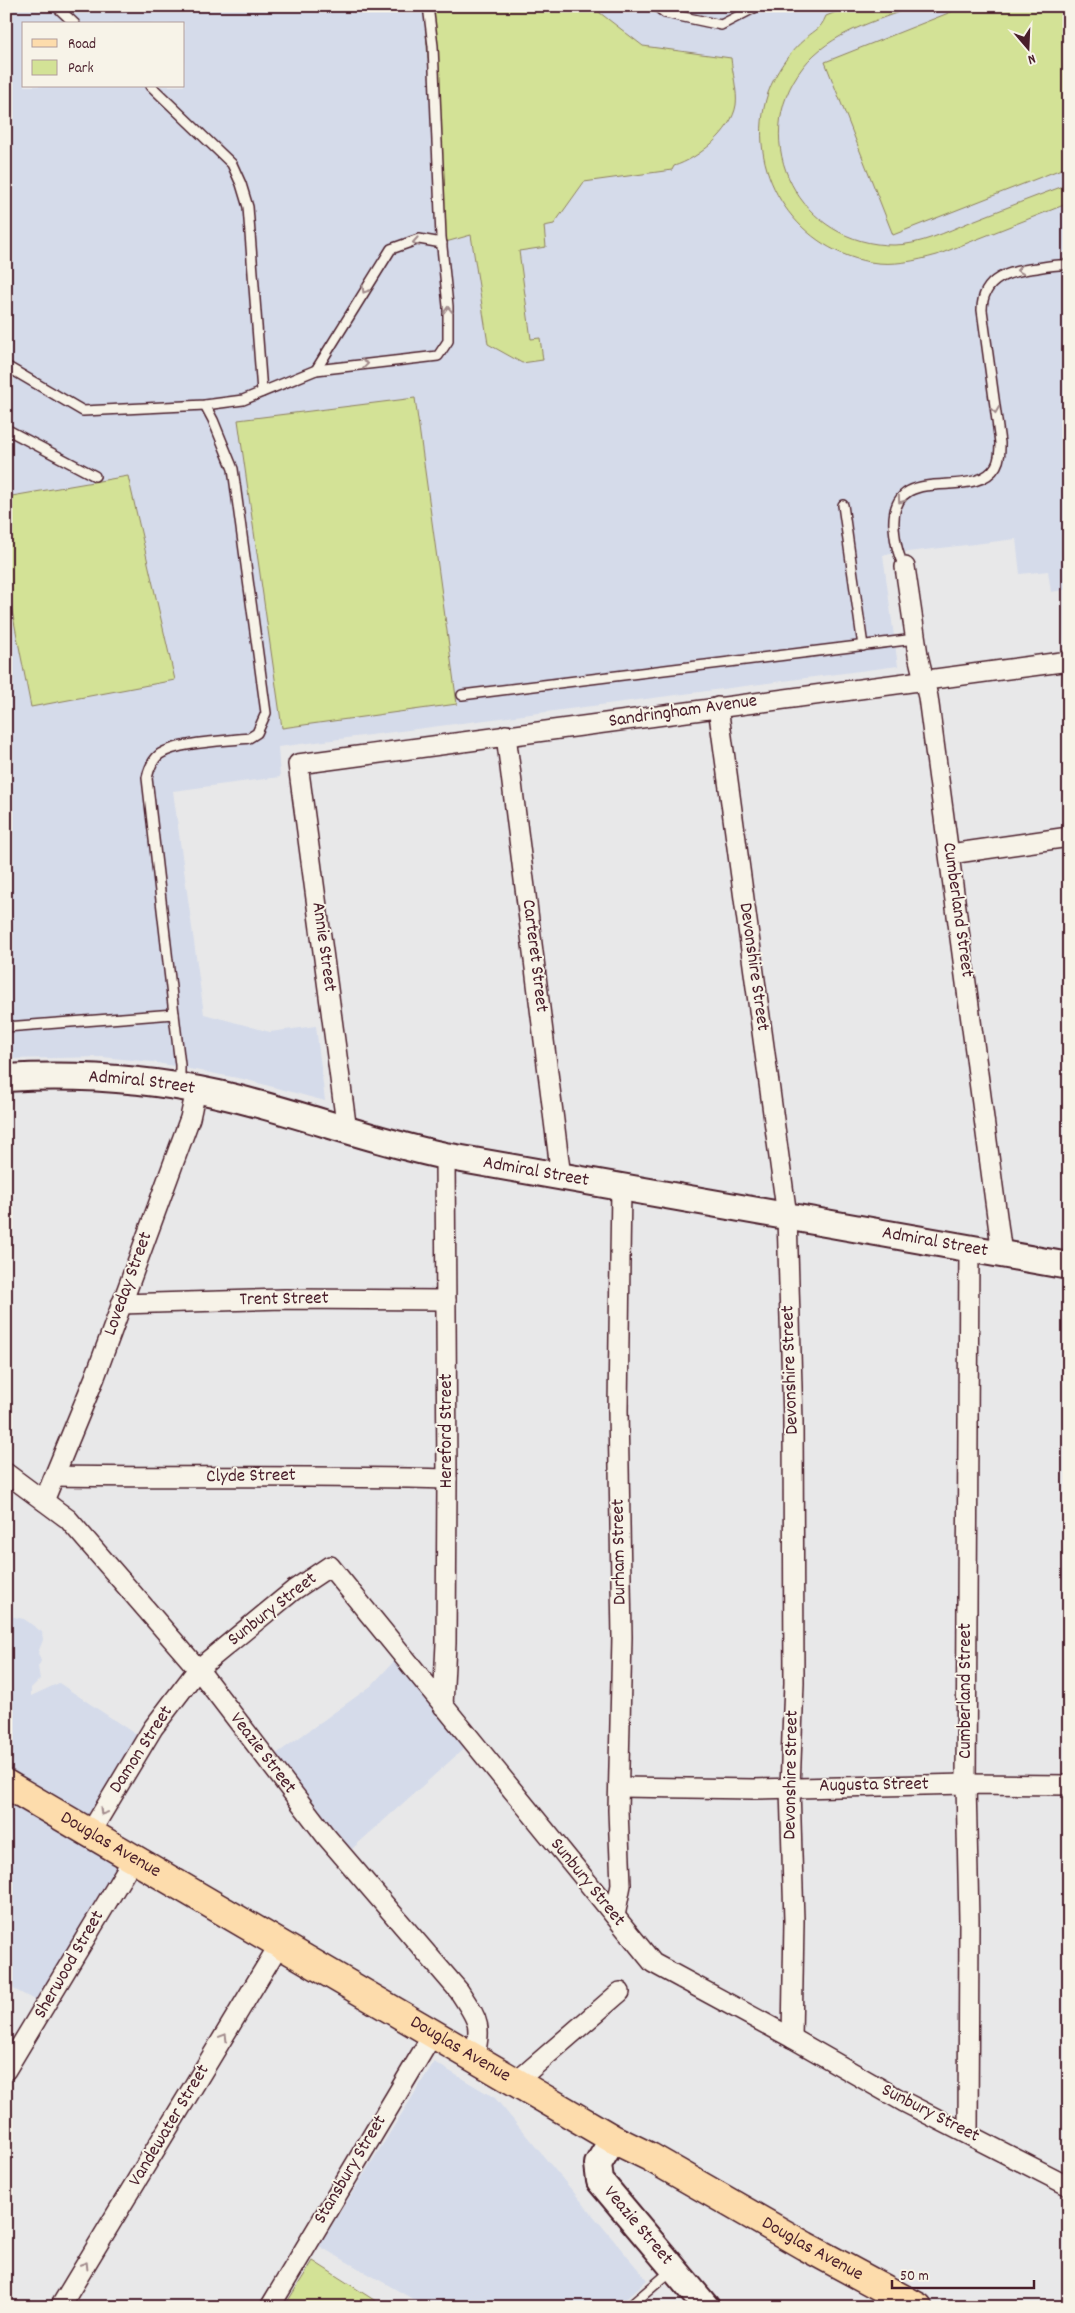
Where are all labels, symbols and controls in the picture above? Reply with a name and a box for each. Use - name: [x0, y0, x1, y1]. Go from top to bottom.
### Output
- legend: [22, 22, 185, 88]
- north arrow: [1002, 22, 1052, 72]
- text: Road: [68, 34, 96, 56]
- text: N: [1025, 48, 1038, 69]
- text: Park: [68, 58, 94, 80]
- one-way arrow: [411, 236, 420, 246]
- one-way arrow: [1016, 264, 1024, 275]
- one-way arrow: [362, 285, 372, 294]
- one-way arrow: [443, 306, 454, 314]
- one-way arrow: [361, 359, 369, 370]
- one-way arrow: [989, 407, 1000, 415]
- one-way arrow: [898, 494, 907, 504]
- street label: Sandringham Avenue: [607, 688, 759, 736]
- street label: Cumberland Street: [934, 841, 980, 979]
- street label: Carteret Street: [514, 898, 554, 1014]
- street label: Annie Street: [303, 900, 343, 994]
- street label: Devonshire Street: [731, 901, 775, 1033]
- street label: Admiral Street: [88, 1064, 197, 1103]
- street label: Admiral Street: [481, 1149, 591, 1195]
- street label: Admiral Street: [880, 1220, 990, 1265]
- street label: Loveday Street: [98, 1228, 160, 1340]
- street label: Trent Street: [239, 1286, 329, 1314]
- street label: Devonshire Street: [775, 1305, 807, 1435]
- street label: Hereford Street: [434, 1373, 461, 1489]
- street label: Clyde Street: [206, 1463, 296, 1491]
- street label: Durham Street: [606, 1499, 634, 1605]
- street label: Sunbury Street: [223, 1566, 323, 1654]
- street label: Cumberland Street: [953, 1623, 980, 1759]
- street label: Damon Street: [104, 1701, 180, 1799]
- street label: Veazie Street: [223, 1707, 303, 1800]
- street label: Devonshire Street: [777, 1710, 807, 1840]
- street label: Augusta Street: [819, 1772, 929, 1800]
- street label: Douglas Avenue: [55, 1805, 166, 1885]
- one-way arrow: [99, 1806, 109, 1815]
- street label: Sunbury Street: [543, 1833, 631, 1933]
- street label: Sherwood Street: [28, 1906, 112, 2024]
- street label: Douglas Avenue: [405, 2009, 515, 2090]
- one-way arrow: [218, 2033, 228, 2042]
- street label: Vandewater Street: [123, 2060, 217, 2192]
- street label: Sunbury Street: [876, 2078, 984, 2150]
- street label: Stansbury Street: [308, 2110, 394, 2230]
- street label: Veazie Street: [597, 2180, 679, 2271]
- street label: Douglas Avenue: [756, 2210, 868, 2288]
- scale bar: [892, 2258, 1035, 2290]
- one-way arrow: [79, 2262, 89, 2271]
- text: 50 m: [900, 2266, 929, 2288]

